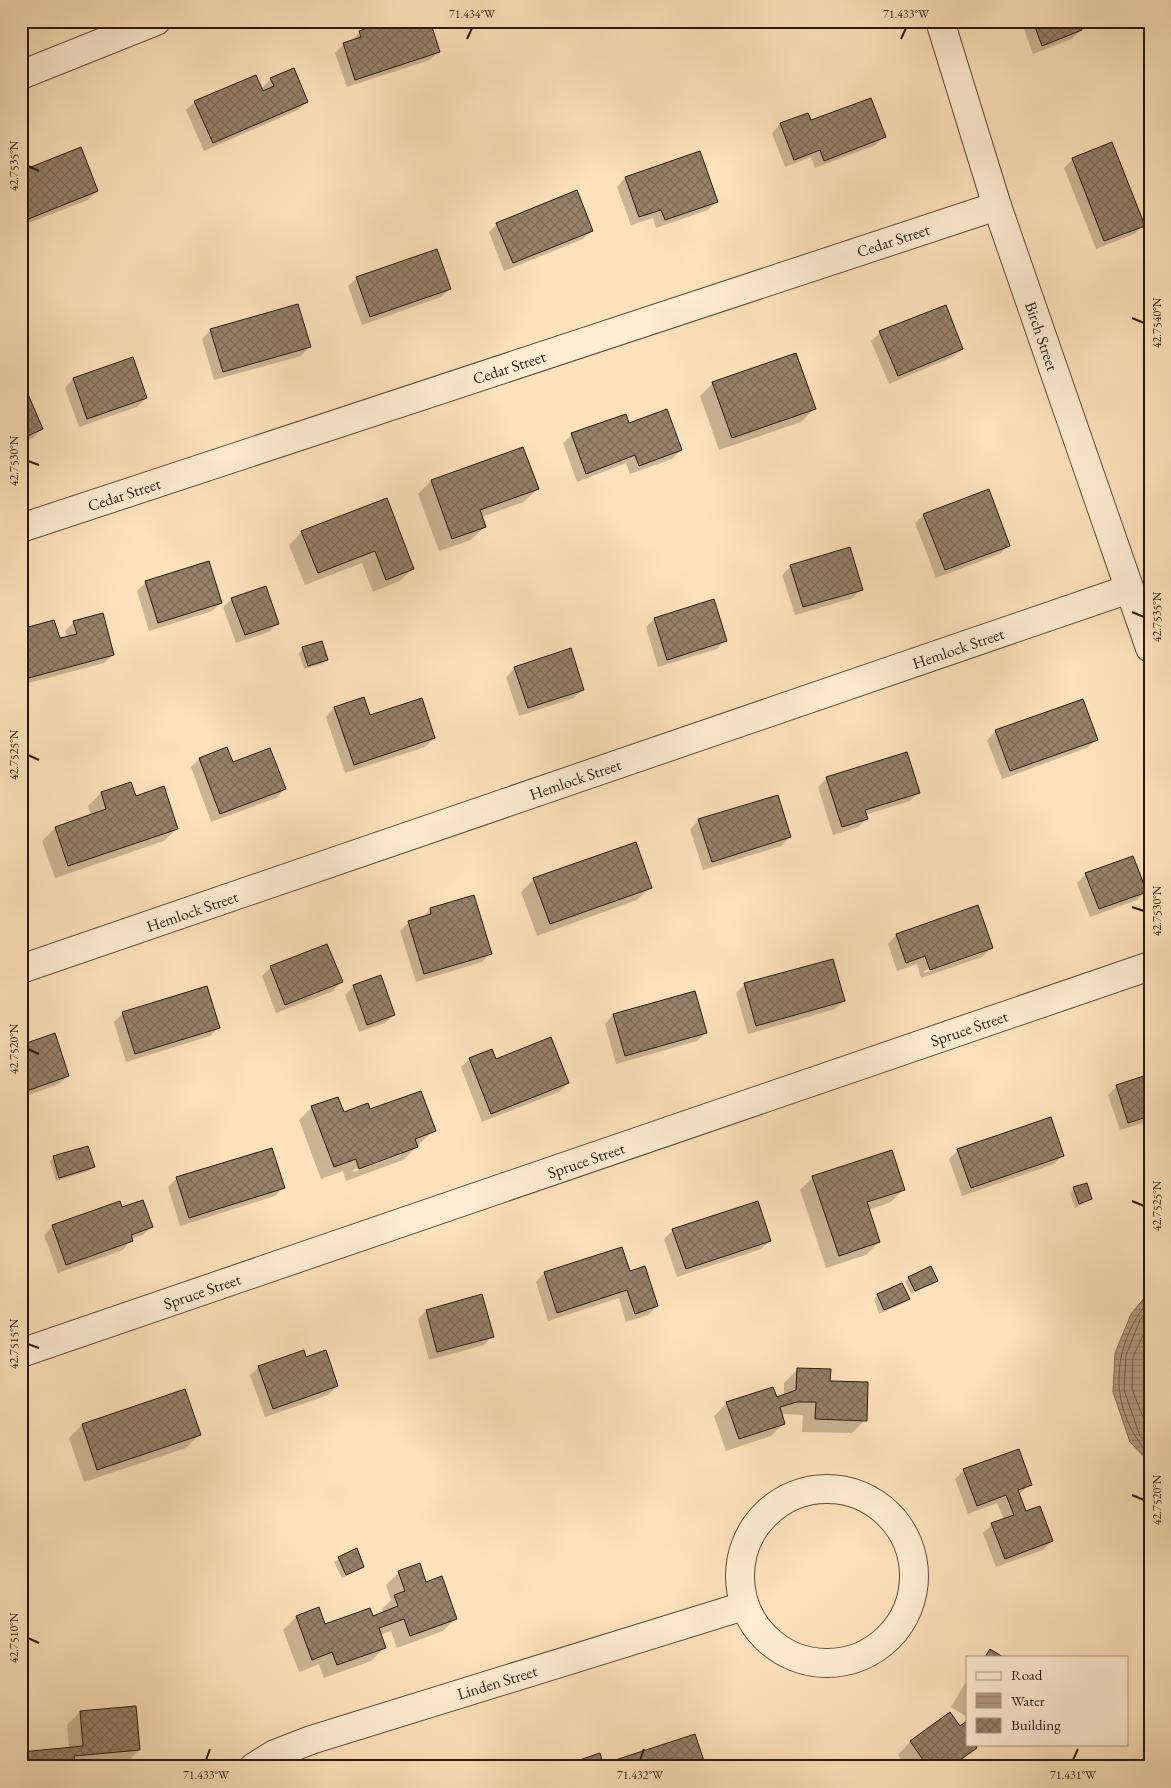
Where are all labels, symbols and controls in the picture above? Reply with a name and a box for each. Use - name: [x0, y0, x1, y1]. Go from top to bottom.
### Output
- text: 71.434°W: [449, 6, 496, 22]
- text: 71.433°W: [883, 6, 930, 22]
- text: 42.7535°N: [6, 140, 22, 191]
- street label: Cedar Street: [854, 219, 932, 262]
- text: 42.7540°N: [1149, 297, 1165, 348]
- street label: Birch Street: [1020, 299, 1063, 374]
- street label: Cedar Street: [470, 346, 548, 389]
- text: 42.7530°N: [6, 435, 22, 486]
- street label: Cedar Street: [85, 473, 163, 516]
- text: 42.7535°N: [1149, 591, 1165, 642]
- street label: Hemlock Street: [909, 623, 1007, 674]
- text: 42.7525°N: [6, 729, 22, 780]
- street label: Hemlock Street: [526, 754, 624, 805]
- text: 42.7530°N: [1149, 885, 1165, 936]
- street label: Hemlock Street: [143, 886, 241, 937]
- street label: Spruce Street: [928, 1005, 1011, 1051]
- text: 42.7520°N: [6, 1023, 22, 1074]
- street label: Spruce Street: [545, 1137, 628, 1183]
- text: 42.7525°N: [1149, 1180, 1165, 1231]
- street label: Spruce Street: [161, 1268, 244, 1314]
- text: 42.7515°N: [6, 1318, 22, 1369]
- text: 42.7520°N: [1149, 1474, 1165, 1525]
- text: 42.7510°N: [6, 1612, 22, 1663]
- legend: [966, 1656, 1128, 1746]
- street label: Linden Street: [454, 1660, 540, 1705]
- text: Road: [1011, 1665, 1043, 1684]
- text: Water: [1011, 1691, 1045, 1710]
- text: Building: [1011, 1715, 1061, 1734]
- text: 71.433°W: [183, 1767, 230, 1783]
- text: 71.432°W: [617, 1767, 664, 1783]
- text: 71.431°W: [1050, 1767, 1097, 1783]

